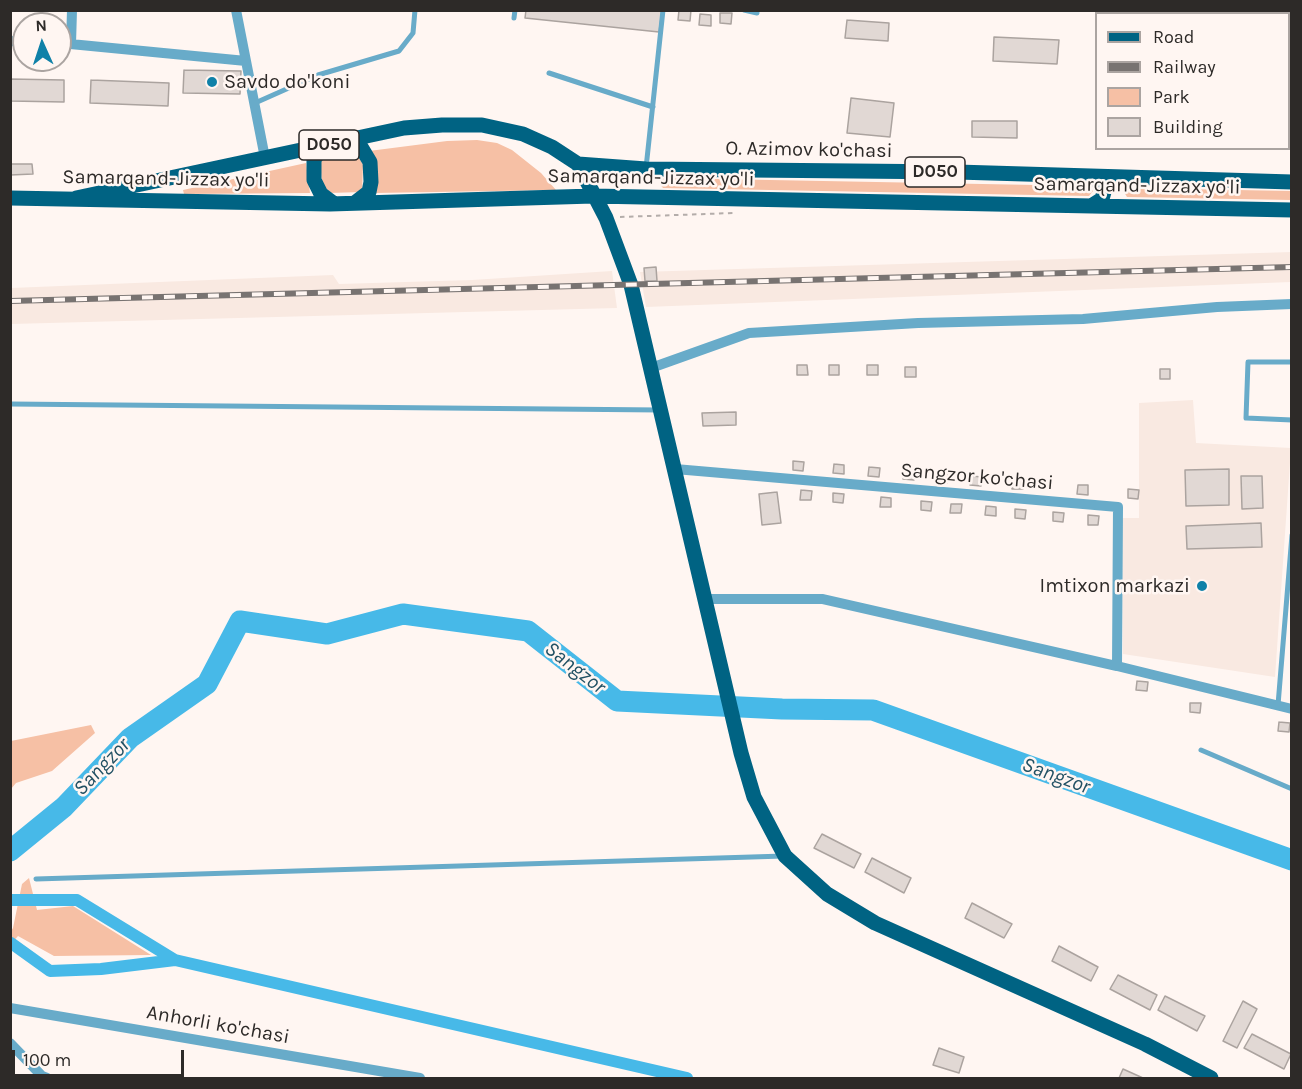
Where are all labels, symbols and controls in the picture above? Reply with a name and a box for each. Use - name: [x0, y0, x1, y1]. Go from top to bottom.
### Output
- north arrow: [12, 12, 72, 72]
- legend: [1095, 12, 1290, 150]
- text: N: [35, 16, 47, 35]
- text: Road: [1153, 26, 1194, 48]
- text: Railway: [1153, 56, 1216, 78]
- place label: Savdo do'koni: [224, 70, 350, 94]
- marker: Savdo do'koni: [205, 75, 219, 89]
- text: Park: [1153, 86, 1190, 108]
- text: Building: [1153, 116, 1223, 138]
- road number: D050: [299, 130, 359, 160]
- street label: O. Azimov ko'chasi: [725, 137, 893, 163]
- road number: D050: [905, 157, 965, 187]
- street label: Samarqand-Jizzax yo'li: [547, 164, 755, 192]
- street label: Samarqand-Jizzax yo'li: [62, 165, 270, 193]
- street label: Samarqand-Jizzax yo'li: [1033, 172, 1241, 200]
- street label: Sangzor ko'chasi: [899, 458, 1055, 496]
- place label: Imtixon markazi: [1040, 574, 1190, 598]
- marker: Imtixon markazi: [1195, 579, 1209, 593]
- water label: Sangzor: [539, 636, 611, 700]
- water label: Sangzor: [68, 733, 136, 801]
- water label: Sangzor: [1019, 752, 1093, 800]
- street label: Anhorli ko'chasi: [145, 1001, 291, 1049]
- scale bar: [15, 1038, 188, 1076]
- text: 100 m: [23, 1049, 71, 1071]

